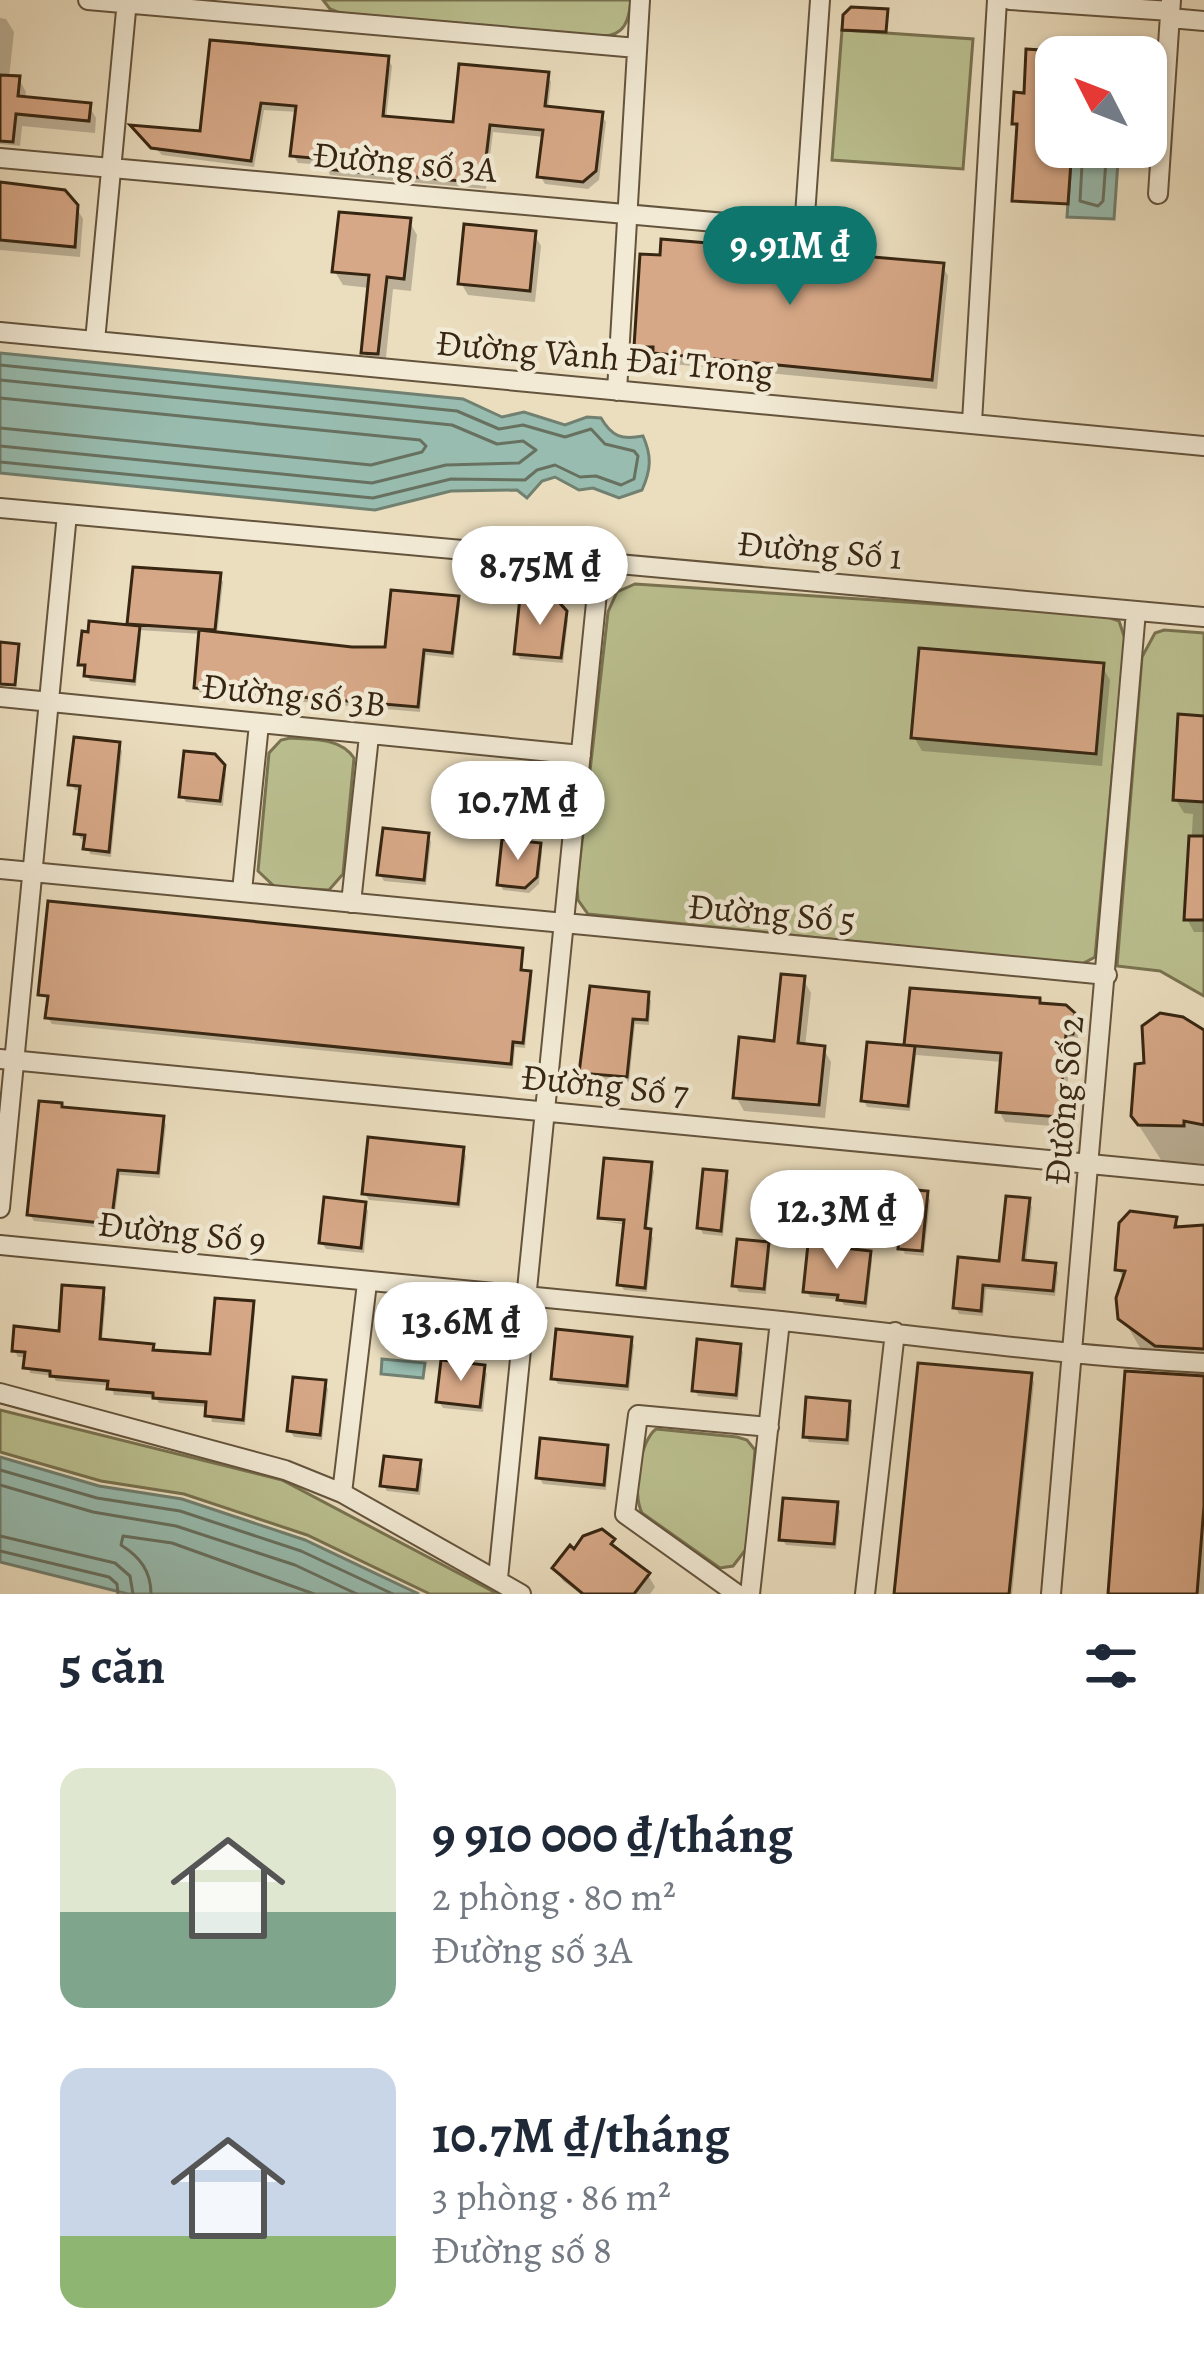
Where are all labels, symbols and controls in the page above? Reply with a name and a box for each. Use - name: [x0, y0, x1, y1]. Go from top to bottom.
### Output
- north arrow: [1035, 36, 1167, 168]
- map controls: [1035, 36, 1167, 168]
- street label: Đường số 3A: [311, 129, 500, 194]
- pin: 9.91M ₫: [679, 206, 901, 308]
- text: 9.91M ₫: [730, 218, 850, 271]
- street label: Đường Vành Đai Trong: [434, 317, 776, 396]
- street label: Đường Số 1: [736, 518, 904, 581]
- pin: 8.75M ₫: [429, 526, 651, 628]
- text: 8.75M ₫: [479, 538, 601, 591]
- street label: Đường số 3B: [199, 660, 389, 729]
- pin: 10.7M ₫: [407, 761, 629, 863]
- text: 10.7M ₫: [458, 773, 578, 826]
- street label: Đường Số 5: [686, 881, 858, 944]
- street label: Đường Số 2: [1032, 1013, 1095, 1187]
- street label: Đường Số 7: [519, 1051, 692, 1118]
- pin: 12.3M ₫: [726, 1170, 948, 1272]
- text: 12.3M ₫: [777, 1182, 897, 1235]
- street label: Đường Số 9: [95, 1198, 268, 1265]
- pin: 13.6M ₫: [350, 1282, 572, 1384]
- text: 13.6M ₫: [401, 1294, 521, 1347]
- text: 5 căn: [60, 1631, 165, 1701]
- icon: filters: [1078, 1633, 1144, 1699]
- text: 9 910 000 ₫/tháng: [432, 1800, 793, 1870]
- icon: home: [156, 1816, 300, 1960]
- text: 2 phòng · 80 m²: [432, 1870, 676, 1923]
- text: Đường số 3A: [432, 1923, 632, 1976]
- text: 10.7M ₫/tháng: [432, 2100, 730, 2170]
- icon: home: [156, 2116, 300, 2260]
- text: 3 phòng · 86 m²: [432, 2170, 671, 2223]
- text: Đường số 8: [432, 2223, 612, 2276]

